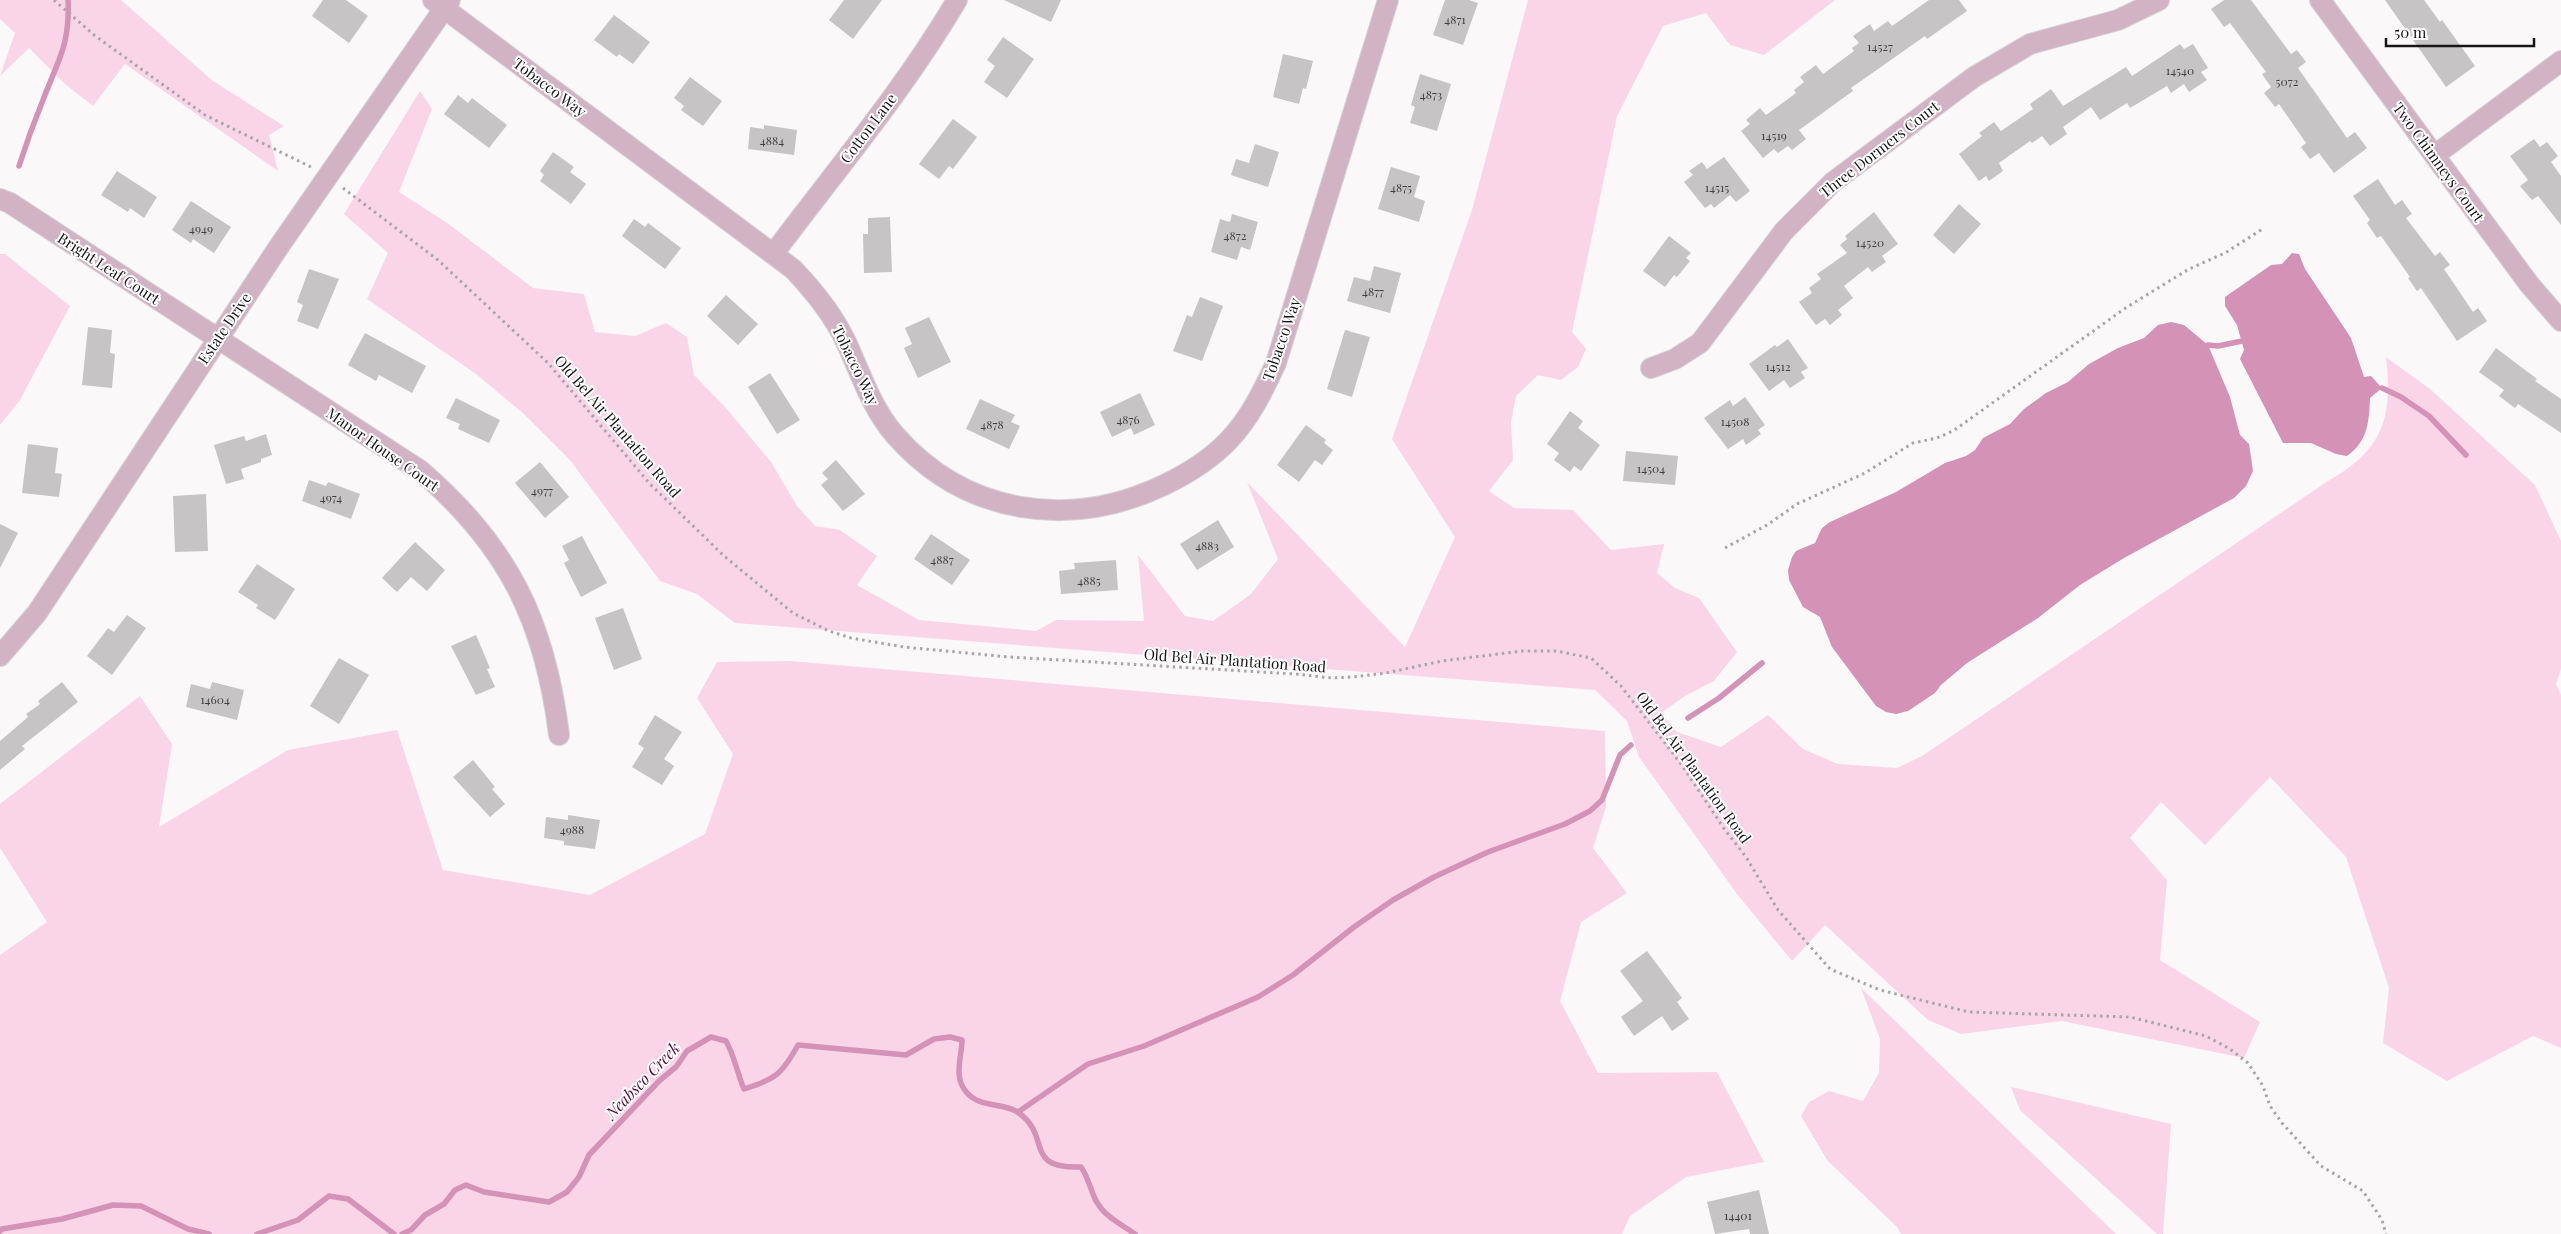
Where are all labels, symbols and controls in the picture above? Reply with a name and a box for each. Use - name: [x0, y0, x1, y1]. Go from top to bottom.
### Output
- house number: 4871: [1444, 11, 1466, 27]
- scale bar: [2386, 15, 2534, 47]
- text: 50 m: [2394, 22, 2427, 42]
- house number: 14527: [1867, 38, 1893, 54]
- street label: Tobacco Way: [509, 53, 591, 121]
- house number: 14540: [2166, 62, 2194, 78]
- house number: 5072: [2276, 73, 2299, 89]
- house number: 4873: [1420, 86, 1442, 102]
- street label: Cotton Lane: [835, 89, 901, 167]
- street label: Three Dormers Court: [1815, 96, 1943, 202]
- street label: Two Chimneys Court: [2389, 98, 2490, 226]
- house number: 14519: [1761, 127, 1787, 143]
- house number: 4884: [760, 132, 784, 148]
- house number: 4875: [1390, 179, 1412, 195]
- house number: 14515: [1705, 179, 1729, 195]
- house number: 4949: [189, 220, 213, 236]
- house number: 4872: [1224, 227, 1247, 243]
- street label: Bright Leaf Court: [54, 228, 164, 309]
- house number: 14520: [1856, 234, 1884, 250]
- house number: 4877: [1362, 283, 1384, 299]
- street label: Estate Drive: [193, 288, 255, 368]
- street label: Tobacco Way: [1257, 294, 1305, 383]
- street label: Tobacco Way: [828, 322, 884, 409]
- street label: Old Bel Air Plantation Road: [550, 350, 686, 502]
- house number: 14512: [1765, 358, 1791, 374]
- street label: Manor House Court: [323, 403, 444, 496]
- house number: 4876: [1116, 411, 1140, 427]
- house number: 14508: [1721, 413, 1749, 429]
- house number: 4878: [980, 416, 1004, 432]
- house number: 14504: [1637, 460, 1665, 476]
- house number: 4977: [531, 482, 553, 498]
- house number: 4974: [320, 489, 342, 505]
- house number: 4883: [1195, 537, 1219, 553]
- house number: 4887: [930, 551, 954, 567]
- house number: 4885: [1077, 572, 1101, 588]
- street label: Old Bel Air Plantation Road: [1143, 644, 1327, 676]
- street label: Old Bel Air Plantation Road: [1632, 687, 1756, 847]
- house number: 14604: [200, 691, 230, 707]
- house number: 4988: [560, 821, 584, 837]
- water label: Neabsco Creek: [599, 1037, 684, 1124]
- house number: 14401: [1724, 1207, 1753, 1223]

